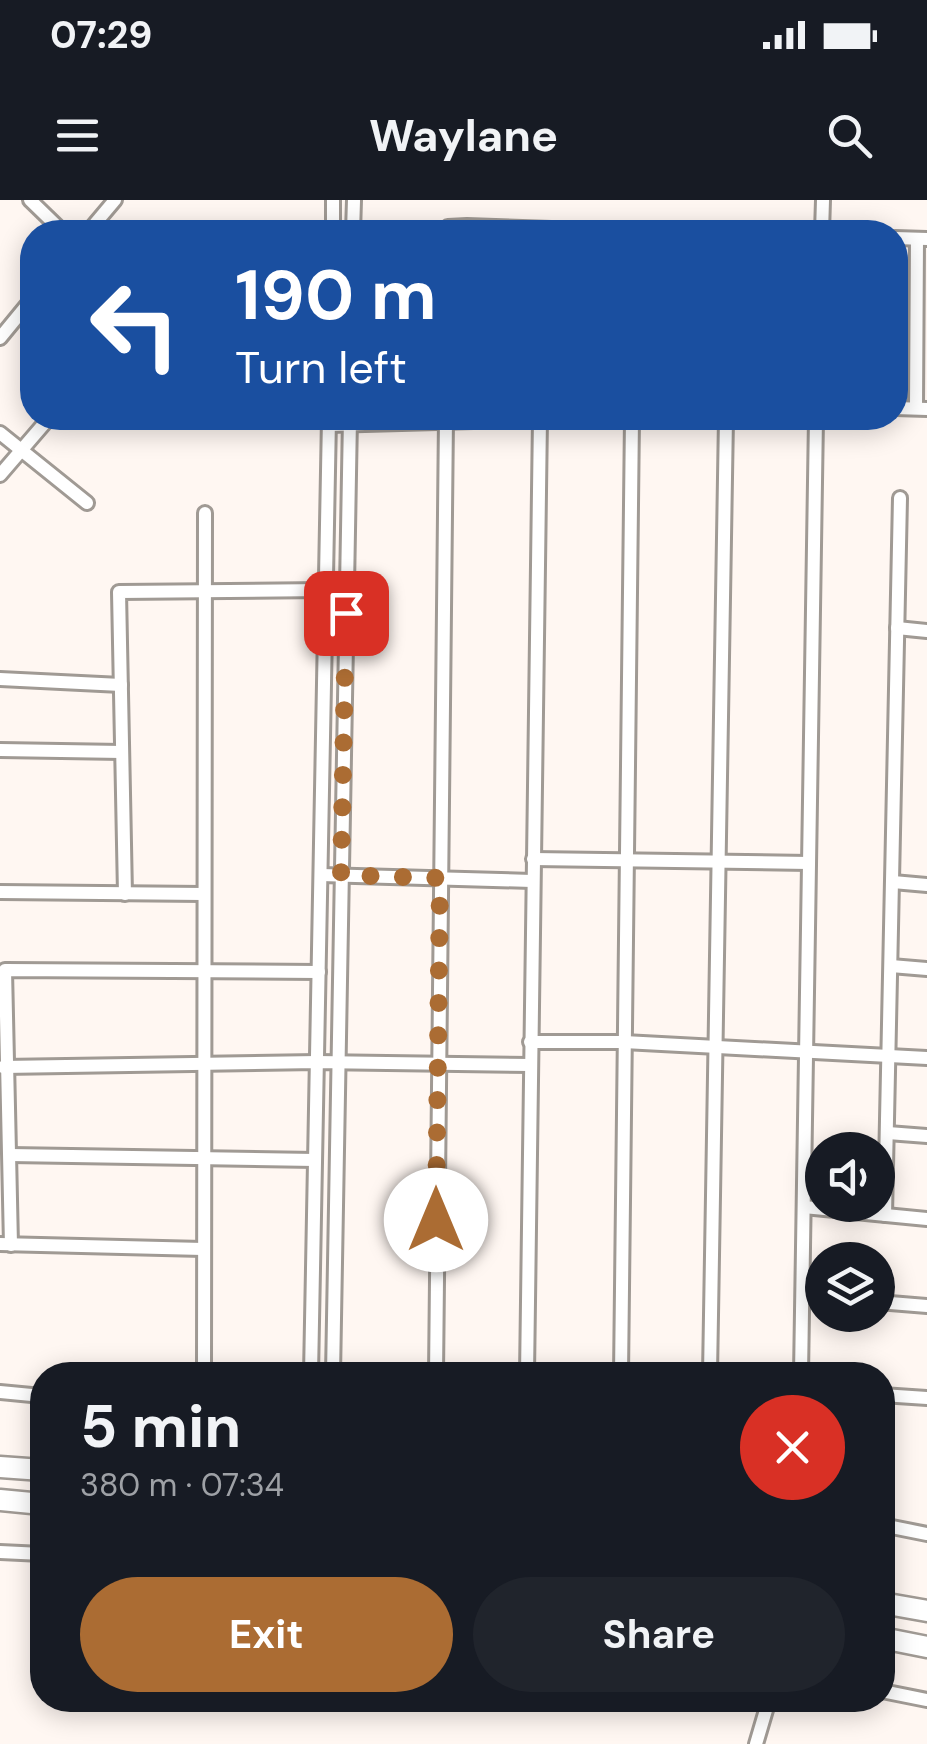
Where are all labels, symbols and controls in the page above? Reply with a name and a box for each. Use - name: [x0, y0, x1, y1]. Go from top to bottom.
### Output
- text: 07:29: [50, 10, 153, 60]
- text: Waylane: [369, 106, 558, 165]
- icon: menu: [50, 108, 105, 163]
- icon: search: [822, 108, 877, 163]
- text: 190 m: [235, 250, 437, 341]
- icon: left: [70, 260, 200, 390]
- text: Turn left: [235, 338, 407, 397]
- pin: [304, 571, 389, 656]
- icon: arrive: [319, 586, 374, 641]
- map controls: [805, 1132, 895, 1332]
- button: sound: [805, 1132, 895, 1222]
- position arrow: [384, 1168, 488, 1272]
- button: layers: [805, 1242, 895, 1332]
- text: 5 min: [80, 1387, 241, 1466]
- button: close: [740, 1395, 845, 1500]
- text: 380 m · 07:34: [80, 1464, 284, 1506]
- button: Exit: [80, 1577, 453, 1692]
- button: Share: [473, 1577, 845, 1692]

